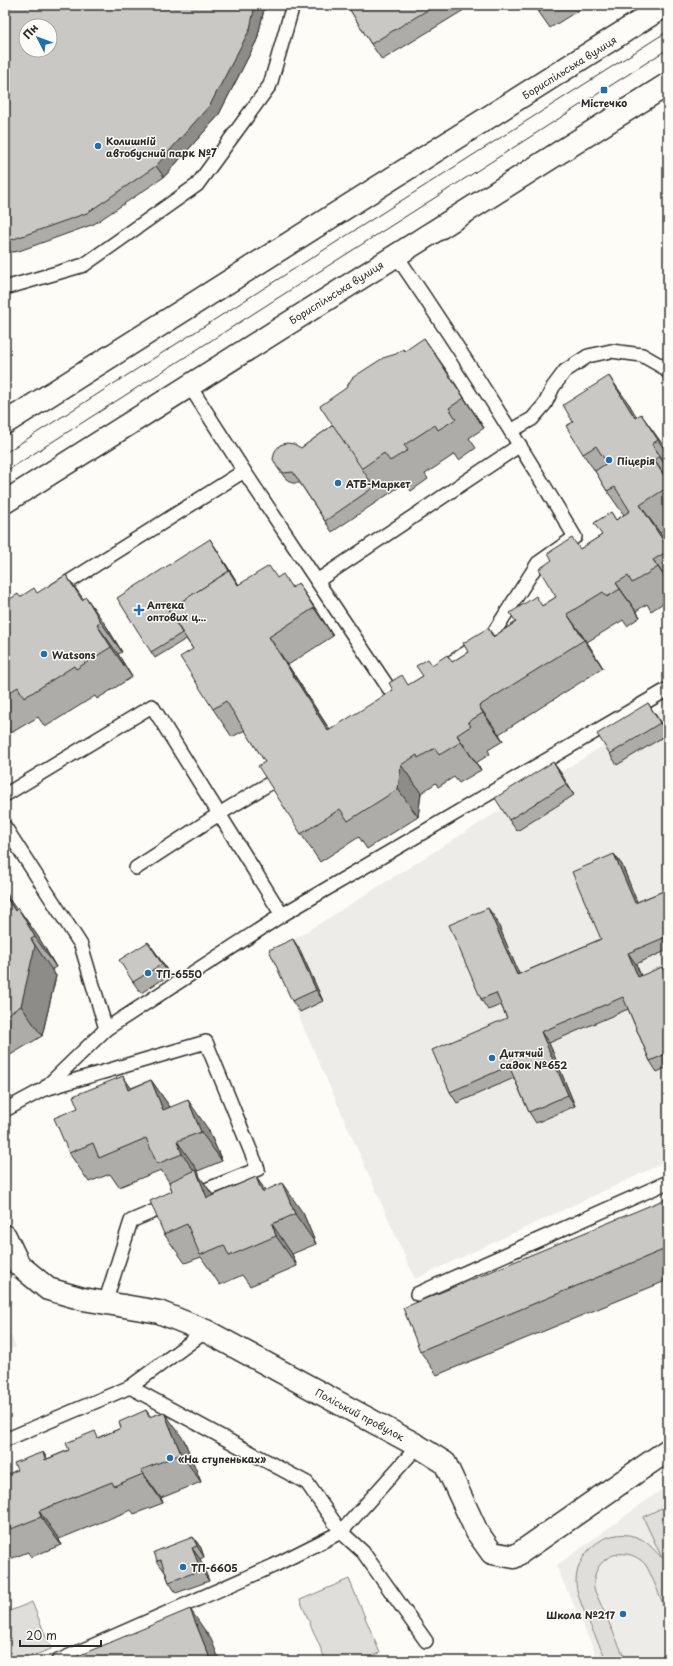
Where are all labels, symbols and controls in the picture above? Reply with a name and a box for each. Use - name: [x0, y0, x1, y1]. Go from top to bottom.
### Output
- north arrow: [18, 18, 58, 58]
- text: Пн: [19, 19, 42, 43]
- street label: Бориспільська вулиця: [519, 32, 619, 102]
- marker: Містечко: [599, 85, 609, 95]
- place label: Містечко: [581, 95, 627, 110]
- place label: Колишній автобусний парк №7: [106, 133, 217, 160]
- marker: Колишній автобусний парк №7: [93, 141, 103, 151]
- street label: Бориспільська вулиця: [286, 257, 386, 327]
- place label: Піцерія: [617, 453, 655, 468]
- marker: Піцерія: [604, 455, 614, 465]
- place label: АТБ-Маркет: [346, 476, 411, 491]
- marker: АТБ-Маркет: [333, 478, 343, 488]
- place label: Аптека оптових ц...: [147, 597, 206, 624]
- marker: Аптека оптових ц...: [134, 605, 144, 615]
- place label: Watsons: [52, 647, 96, 662]
- marker: Watsons: [39, 649, 49, 659]
- place label: ТП-6550: [156, 966, 203, 981]
- marker: ТП-6550: [143, 968, 153, 978]
- place label: Дитячий садок №652: [499, 1045, 567, 1072]
- marker: Дитячий садок №652: [487, 1053, 497, 1063]
- street label: Поліський провулок: [312, 1384, 407, 1445]
- place label: «На ступеньках»: [178, 1451, 266, 1466]
- marker: «На ступеньках»: [165, 1453, 175, 1463]
- place label: ТП-6605: [191, 1560, 238, 1575]
- marker: ТП-6605: [178, 1562, 188, 1572]
- place label: Школа №217: [546, 1607, 616, 1622]
- marker: Школа №217: [618, 1609, 628, 1619]
- scale bar: [20, 1622, 101, 1648]
- text: 20 m: [26, 1626, 57, 1644]

